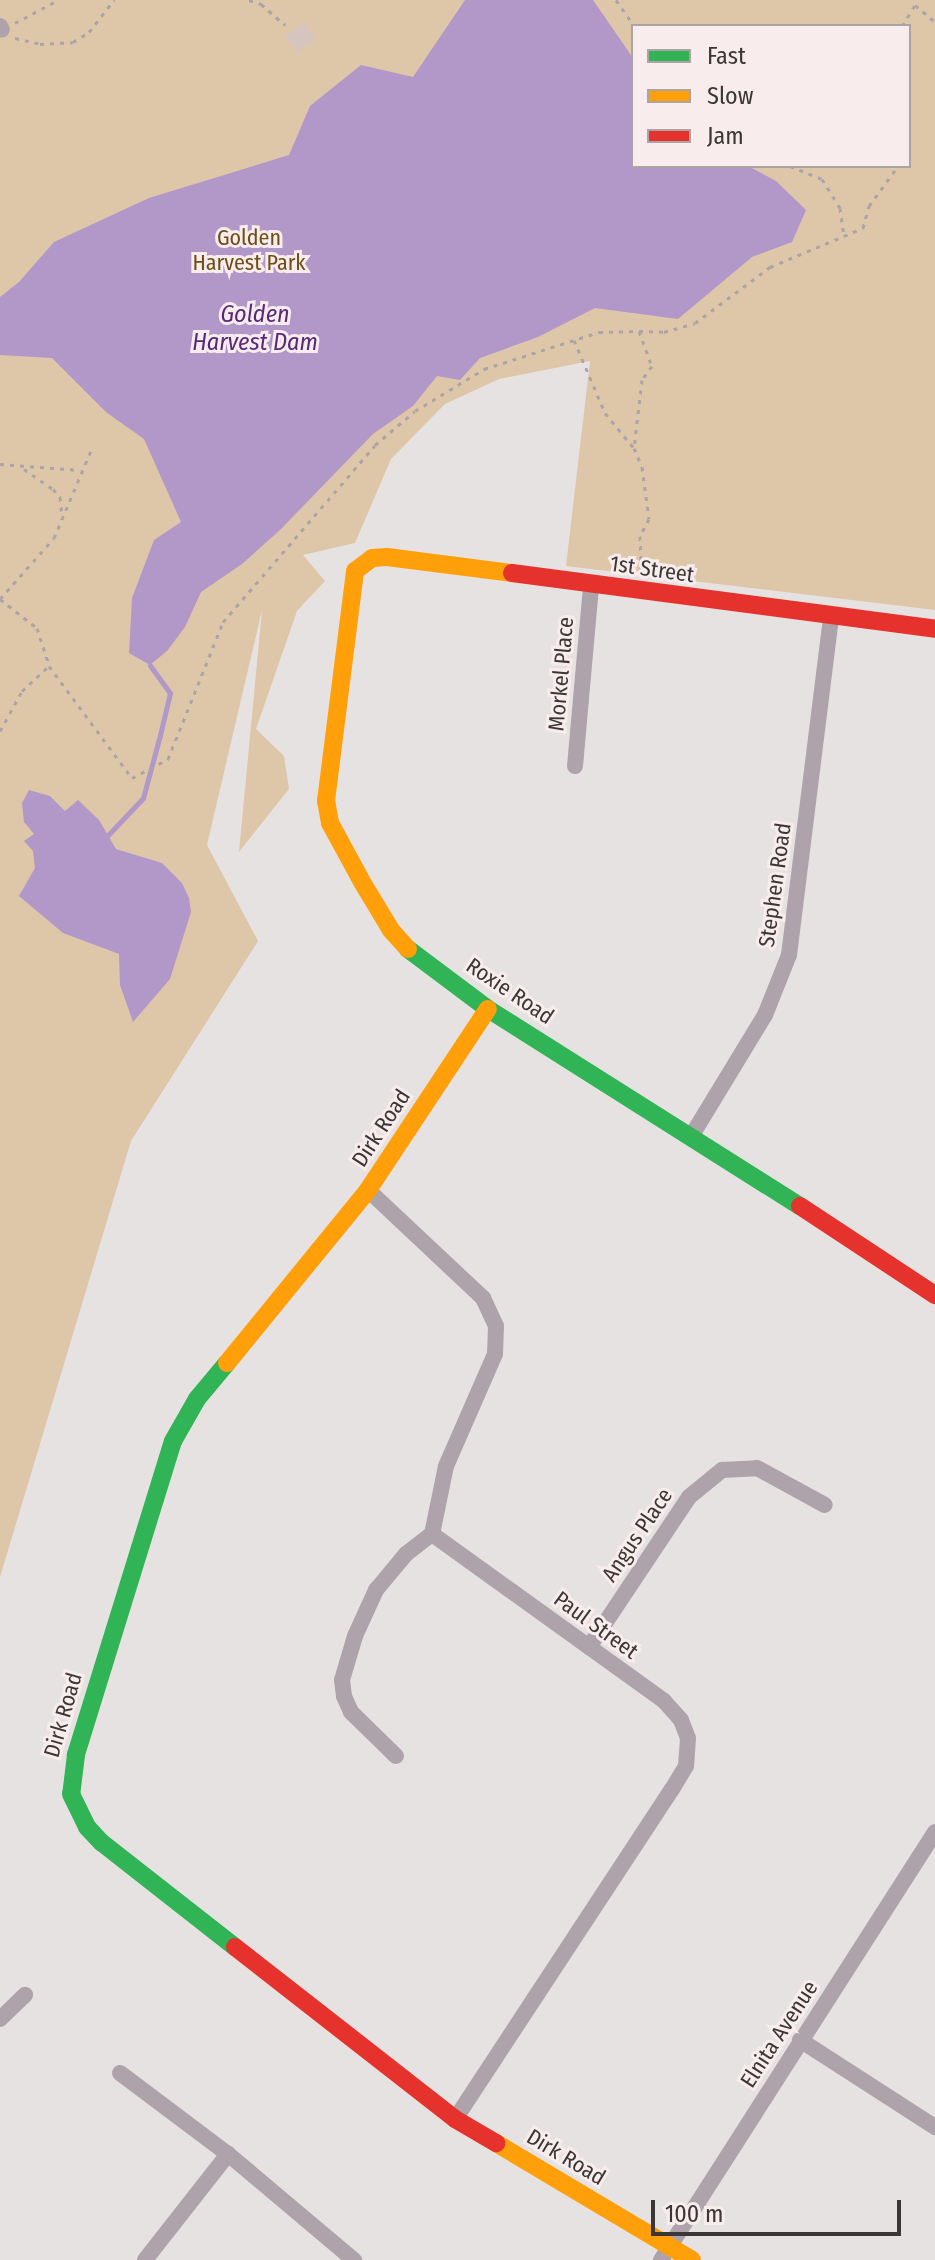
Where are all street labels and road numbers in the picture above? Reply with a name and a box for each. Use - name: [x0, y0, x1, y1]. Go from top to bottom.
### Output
- street label: 1st Street: [608, 550, 696, 588]
- street label: Morkel Place: [543, 616, 579, 732]
- street label: Stephen Road: [753, 821, 797, 949]
- street label: Roxie Road: [461, 952, 559, 1030]
- street label: Dirk Road: [346, 1084, 416, 1172]
- street label: Angus Place: [596, 1483, 678, 1587]
- street label: Paul Street: [549, 1586, 643, 1664]
- street label: Dirk Road: [38, 1670, 88, 1760]
- street label: Elnita Avenue: [735, 1976, 823, 2092]
- street label: Dirk Road: [522, 2123, 610, 2191]

